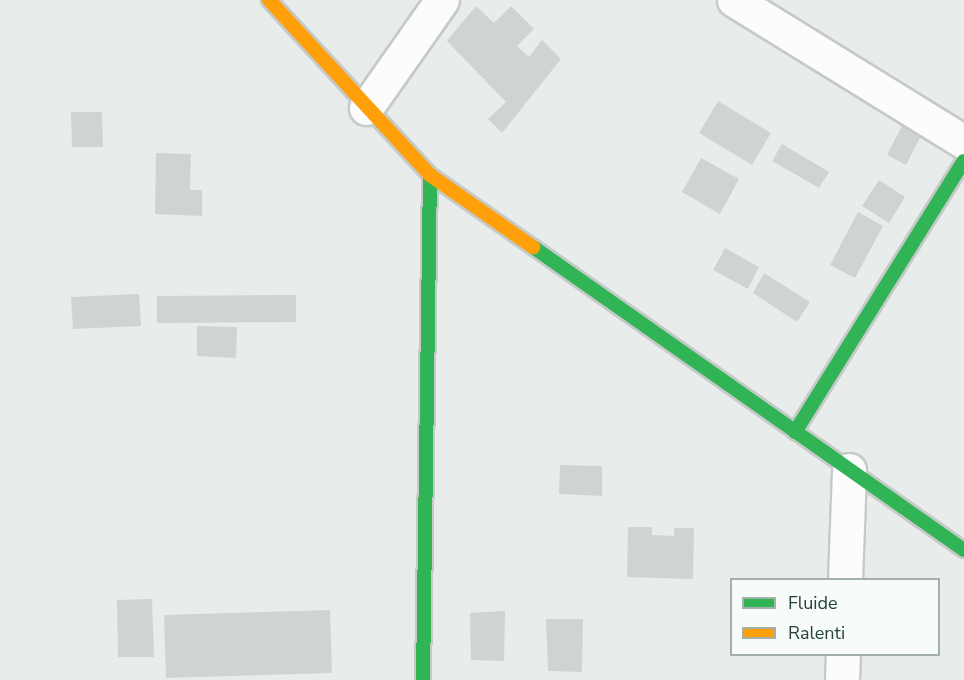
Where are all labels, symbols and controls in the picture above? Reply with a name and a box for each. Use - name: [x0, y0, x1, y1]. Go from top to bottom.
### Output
- legend: [730, 578, 940, 656]
- text: Fluide: [788, 591, 838, 615]
- text: Ralenti: [788, 621, 845, 645]

